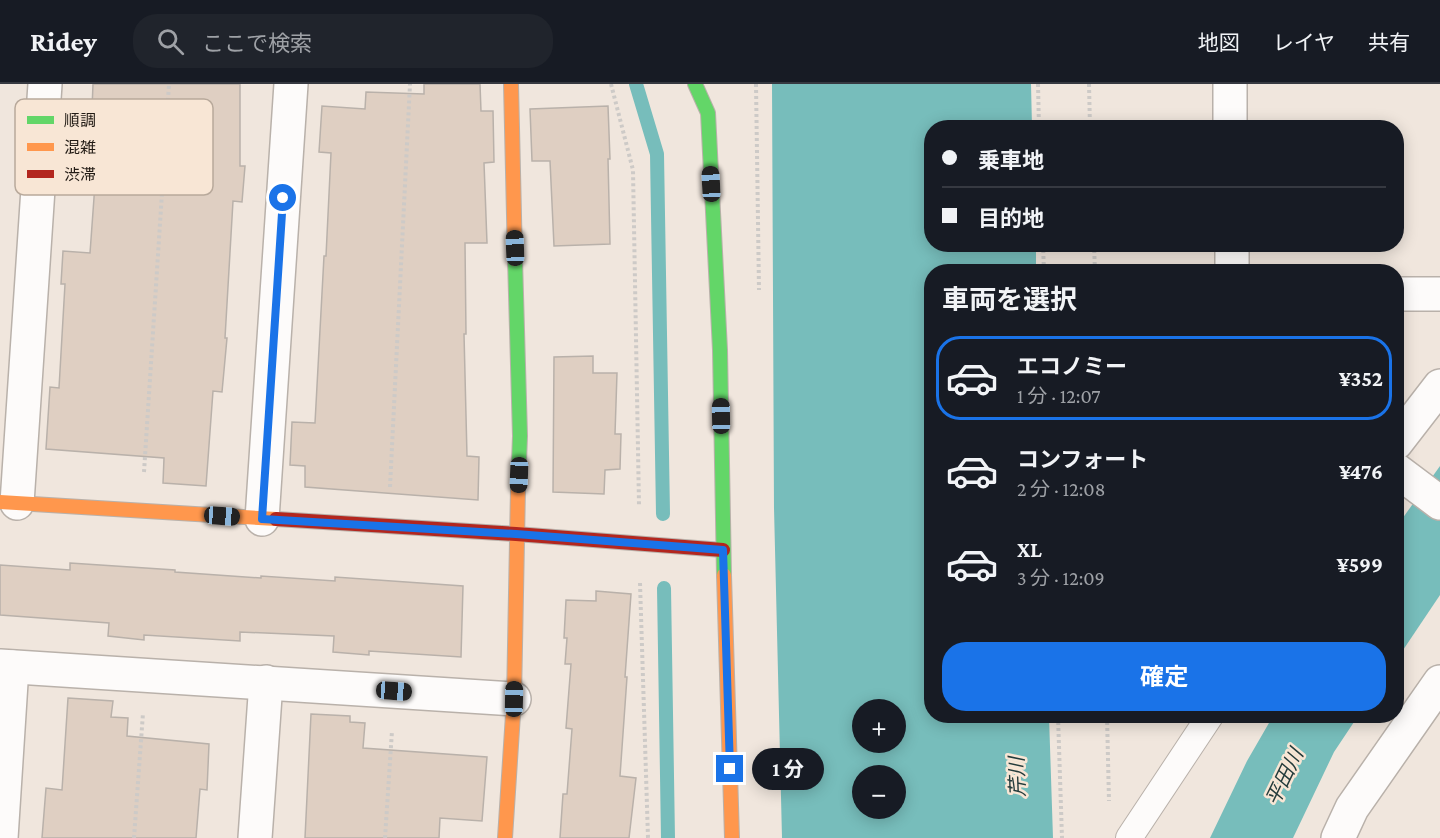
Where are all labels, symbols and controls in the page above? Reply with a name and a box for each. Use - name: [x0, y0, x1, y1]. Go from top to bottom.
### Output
- search box: [133, 14, 553, 68]
- icon: search: [154, 25, 187, 58]
- text: Ridey: [30, 26, 97, 57]
- text: ここで検索: [202, 31, 312, 56]
- text: 地図: [1198, 31, 1240, 55]
- text: レイヤ: [1273, 31, 1335, 55]
- text: 共有: [1368, 31, 1410, 55]
- legend: [15, 99, 213, 195]
- text: 順調: [64, 112, 96, 129]
- text: 混雑: [64, 139, 96, 156]
- text: 乗車地: [978, 148, 1044, 173]
- text: 渋滞: [64, 166, 96, 183]
- car: [701, 166, 721, 202]
- route start: [269, 184, 296, 211]
- text: 目的地: [978, 206, 1044, 231]
- car: [505, 230, 525, 266]
- text: 車両を選択: [942, 285, 1077, 315]
- icon: car: [945, 351, 999, 405]
- text: エコノミー: [1017, 354, 1127, 379]
- text: ¥352: [1339, 366, 1383, 391]
- text: 1 分 · 12:07: [1017, 385, 1100, 407]
- car: [712, 398, 730, 434]
- icon: car: [945, 444, 999, 498]
- text: コンフォート: [1017, 447, 1148, 472]
- car: [509, 457, 529, 493]
- text: ¥476: [1339, 459, 1383, 484]
- text: 2 分 · 12:08: [1017, 478, 1105, 500]
- car: [203, 506, 241, 526]
- icon: car: [945, 537, 999, 591]
- text: XL: [1017, 537, 1042, 562]
- text: ¥599: [1336, 552, 1383, 577]
- text: 3 分 · 12:09: [1017, 567, 1105, 589]
- button: 確定: [942, 642, 1386, 711]
- car: [375, 681, 413, 701]
- car: [505, 681, 523, 717]
- map controls: [852, 699, 906, 819]
- button: +: [852, 699, 906, 753]
- water label: 平田川: [1261, 743, 1308, 809]
- callout: 1 分: [751, 748, 823, 790]
- route end: [716, 755, 743, 782]
- water label: 芹川: [1005, 755, 1029, 797]
- text: 1 分: [772, 758, 804, 780]
- button: −: [852, 765, 906, 819]

